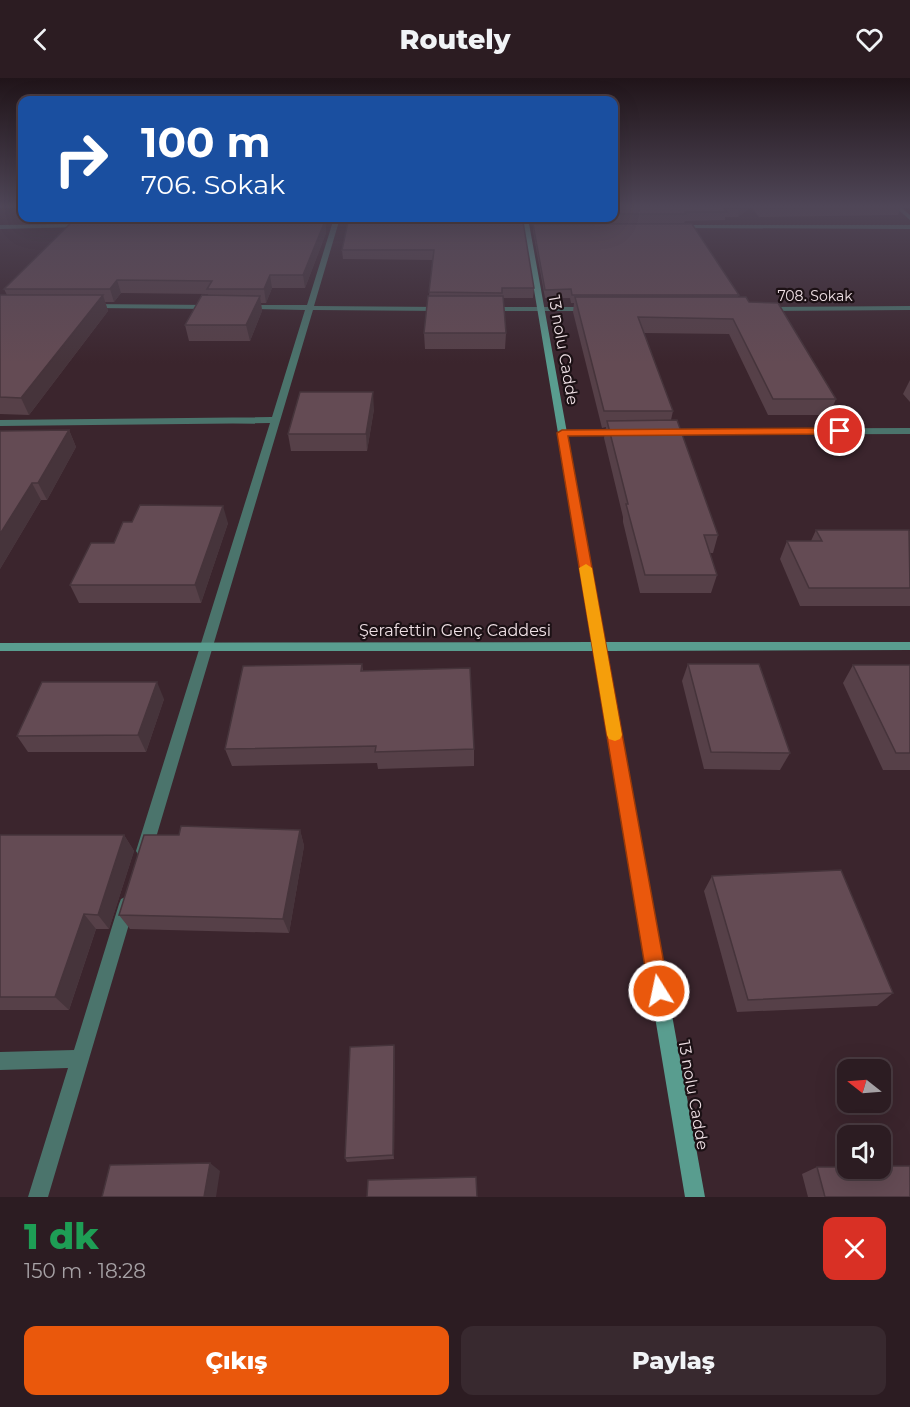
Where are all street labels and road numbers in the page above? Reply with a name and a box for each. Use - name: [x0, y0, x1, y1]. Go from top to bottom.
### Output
- street label: 708. Sokak: [777, 287, 853, 305]
- street label: 13 nolu Cadde: [545, 294, 583, 406]
- street label: Şerafettin Genç Caddesi: [359, 621, 551, 640]
- street label: 13 nolu Cadde: [675, 1039, 713, 1151]

